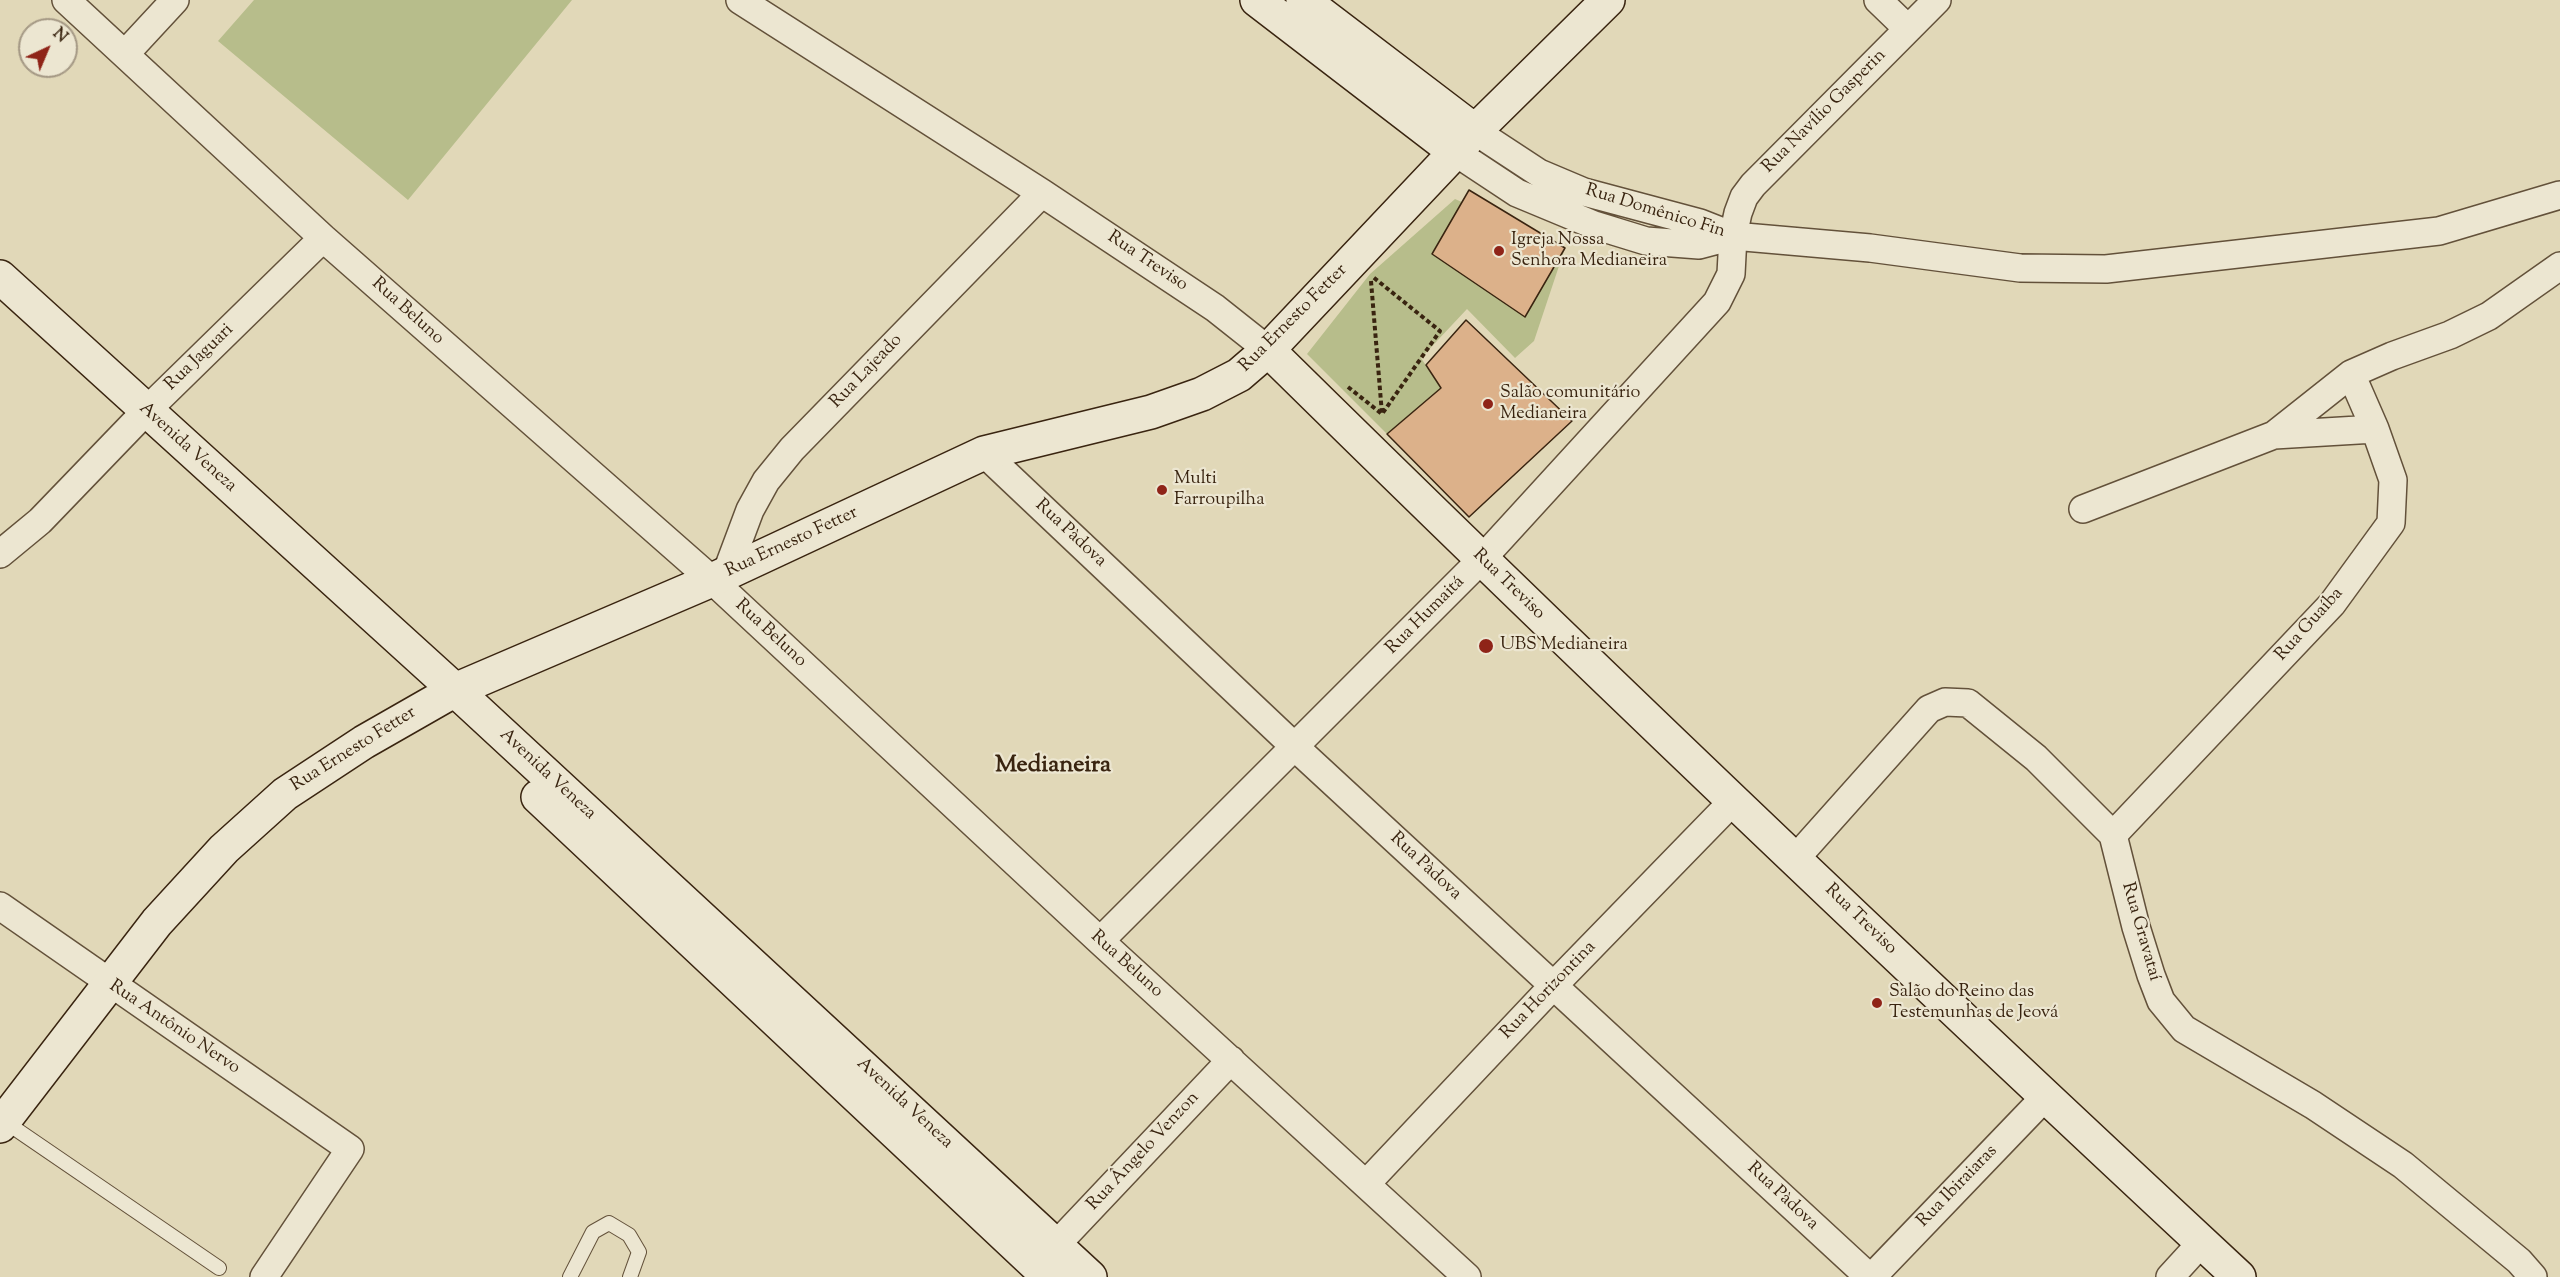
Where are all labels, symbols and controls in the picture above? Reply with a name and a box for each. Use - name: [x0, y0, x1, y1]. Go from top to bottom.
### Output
- north arrow: [18, 18, 78, 78]
- text: N: [47, 23, 72, 49]
- street label: Rua Navílio Gasperin: [1759, 46, 1891, 178]
- street label: Rua Domênico Fin: [1582, 180, 1728, 244]
- street label: Rua Treviso: [1103, 227, 1191, 297]
- place label: Igreja Nossa Senhora Medianeira: [1511, 230, 1667, 272]
- marker: Igreja Nossa Senhora Medianeira: [1492, 244, 1506, 258]
- street label: Rua Ernesto Fetter: [1236, 261, 1352, 377]
- street label: Rua Beluno: [366, 274, 448, 350]
- street label: Rua Jaguari: [161, 320, 239, 396]
- street label: Rua Lajeado: [826, 330, 908, 414]
- place label: Salão comunitário Medianeira: [1500, 383, 1640, 426]
- marker: Salão comunitário Medianeira: [1481, 397, 1495, 411]
- street label: Avenida Veneza: [134, 398, 240, 498]
- place label: Multi Farroupilha: [1174, 469, 1264, 512]
- marker: Multi Farroupilha: [1155, 483, 1169, 497]
- street label: Rua Pàdova: [1030, 495, 1110, 573]
- street label: Rua Ernesto Fetter: [722, 503, 862, 583]
- street label: Rua Treviso: [1467, 545, 1549, 625]
- street label: Rua Humaitá: [1382, 572, 1470, 660]
- street label: Rua Guaíba: [2271, 584, 2349, 666]
- street label: Rua Beluno: [730, 595, 810, 673]
- place label: UBS Medianeira: [1500, 635, 1628, 657]
- marker: UBS Medianeira: [1477, 637, 1495, 655]
- street label: Rua Ernesto Fetter: [287, 703, 421, 797]
- street label: Avenida Veneza: [494, 725, 600, 825]
- district label: Medianeira: [995, 753, 1111, 781]
- street label: Rua Pàdova: [1385, 828, 1465, 906]
- street label: Rua Treviso: [1819, 880, 1901, 960]
- street label: Rua Gravataí: [2116, 880, 2164, 984]
- street label: Rua Beluno: [1085, 927, 1167, 1003]
- street label: Rua Horizontina: [1497, 937, 1601, 1045]
- street label: Rua Antônio Nervo: [104, 976, 244, 1080]
- place label: Salão do Reino das Testemunhas de Jeová: [1889, 982, 2058, 1024]
- marker: Salão do Reino das Testemunhas de Jeová: [1870, 996, 1884, 1010]
- street label: Avenida Veneza: [851, 1054, 957, 1154]
- street label: Rua Ângelo Venzon: [1083, 1088, 1205, 1216]
- street label: Rua Ibiraiaras: [1913, 1141, 2003, 1233]
- street label: Rua Pàdova: [1742, 1158, 1822, 1236]

